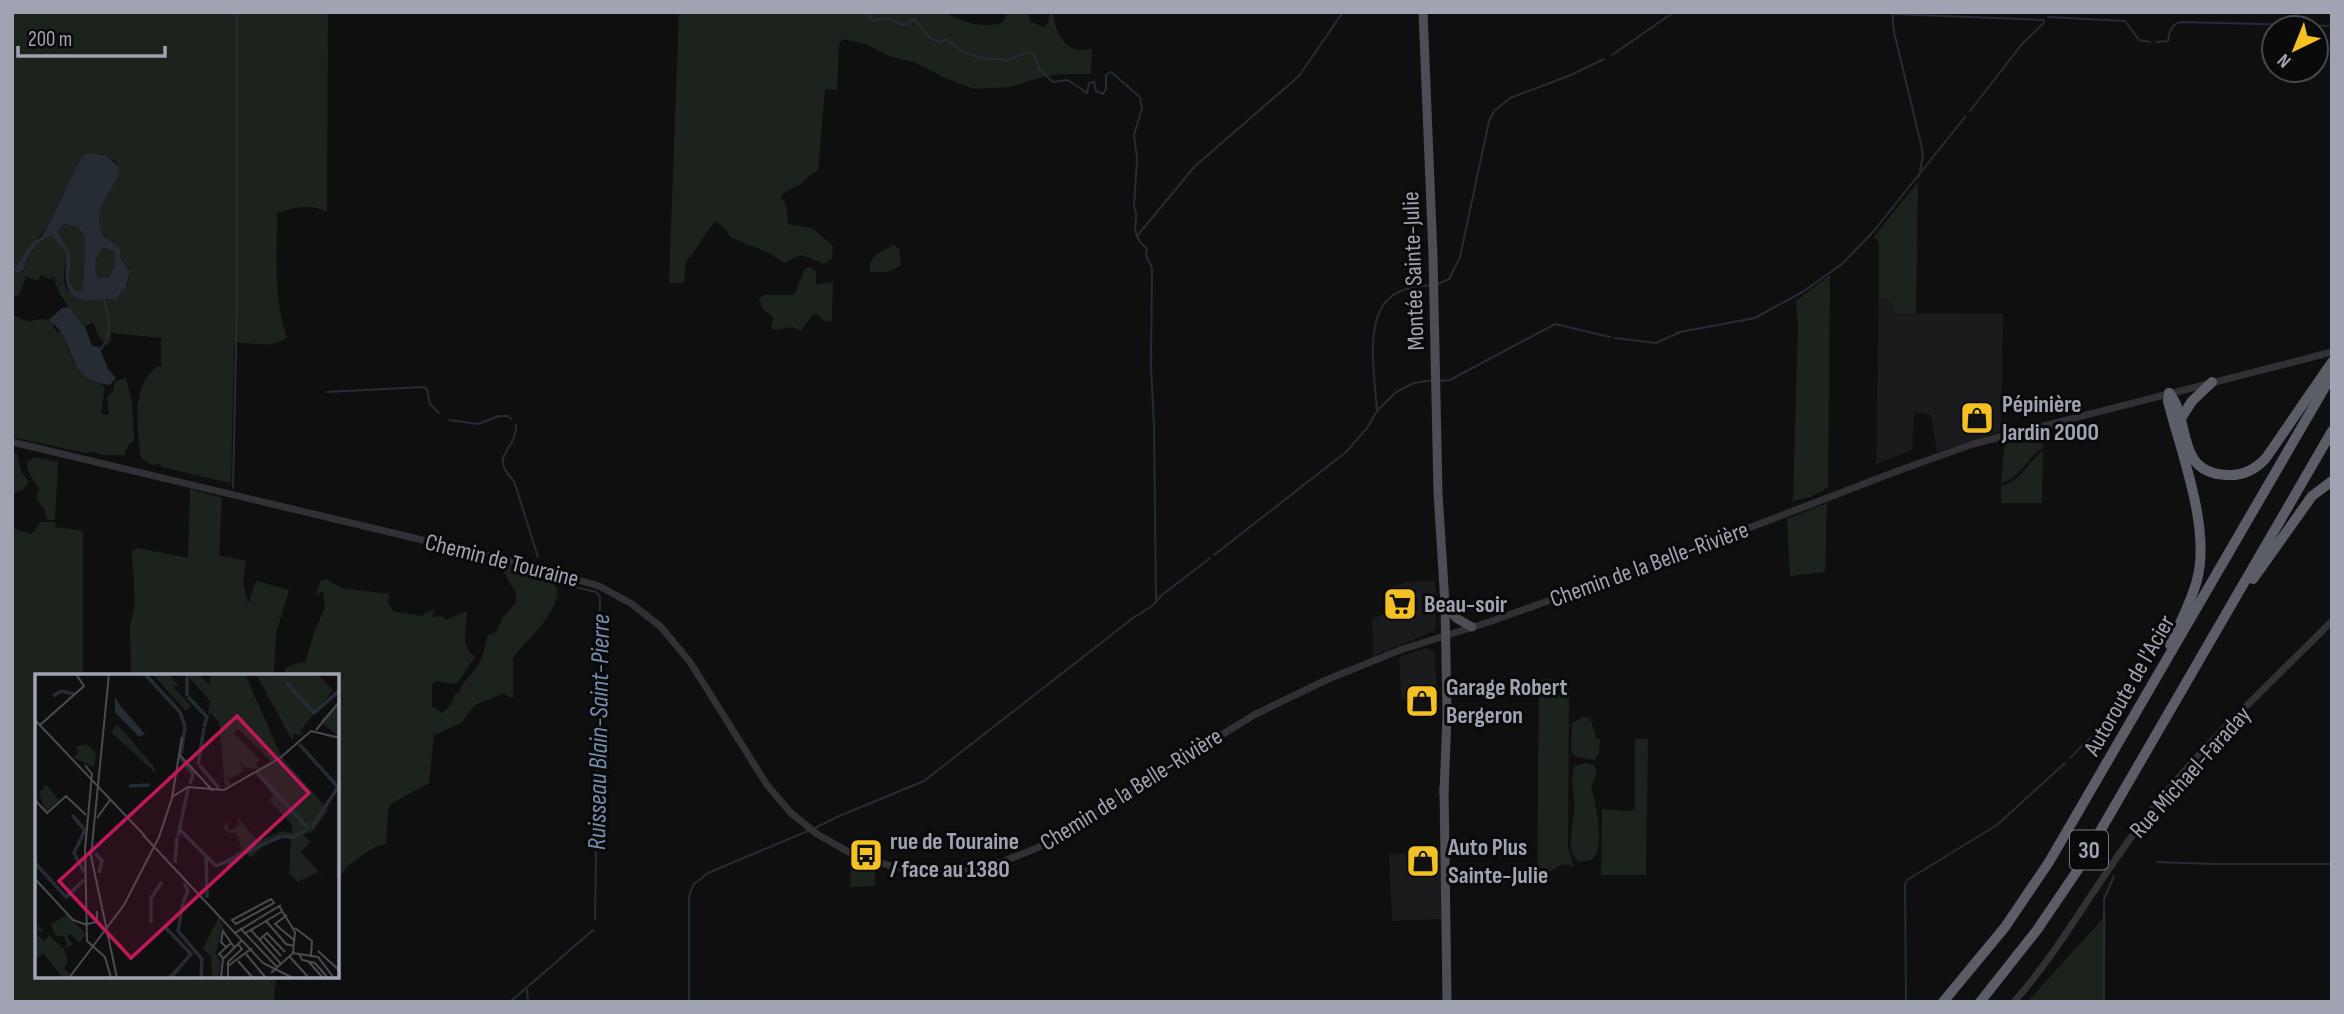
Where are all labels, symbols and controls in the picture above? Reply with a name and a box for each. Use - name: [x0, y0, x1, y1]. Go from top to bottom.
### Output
- scale bar: [18, 14, 164, 58]
- north arrow: [2260, 14, 2330, 84]
- text: 200 m: [28, 27, 72, 52]
- text: N: [2273, 48, 2296, 72]
- street label: Montée Sainte-Julie: [1396, 191, 1431, 351]
- place label: Pépinière Jardin 2000: [2001, 390, 2099, 447]
- shop icon: Pépinière Jardin 2000: [1958, 399, 1996, 437]
- street label: Chemin de la Belle-Rivière: [1546, 515, 1752, 614]
- street label: Chemin de Touraine: [422, 527, 582, 594]
- supermarket icon: Beau-soir: [1381, 585, 1419, 623]
- place label: Beau-soir: [1424, 590, 1508, 619]
- street label: Autoroute de l'Acier: [2077, 610, 2181, 762]
- water label: Ruisseau Blain-Saint-Pierre: [582, 614, 617, 850]
- place label: Garage Robert Bergeron: [1446, 673, 1568, 730]
- inset map: [35, 674, 340, 979]
- shop icon: Garage Robert Bergeron: [1403, 682, 1441, 720]
- street label: Rue Michael-Faraday: [2124, 700, 2257, 844]
- street label: Chemin de la Belle-Rivière: [1035, 722, 1228, 857]
- place label: rue de Touraine / face au 1380: [890, 827, 1019, 884]
- road number: 30: [2070, 830, 2108, 870]
- place label: Auto Plus Sainte-Julie: [1447, 833, 1548, 890]
- bus stop icon: rue de Touraine / face au 1380: [847, 836, 885, 874]
- shop icon: Auto Plus Sainte-Julie: [1404, 842, 1442, 880]

